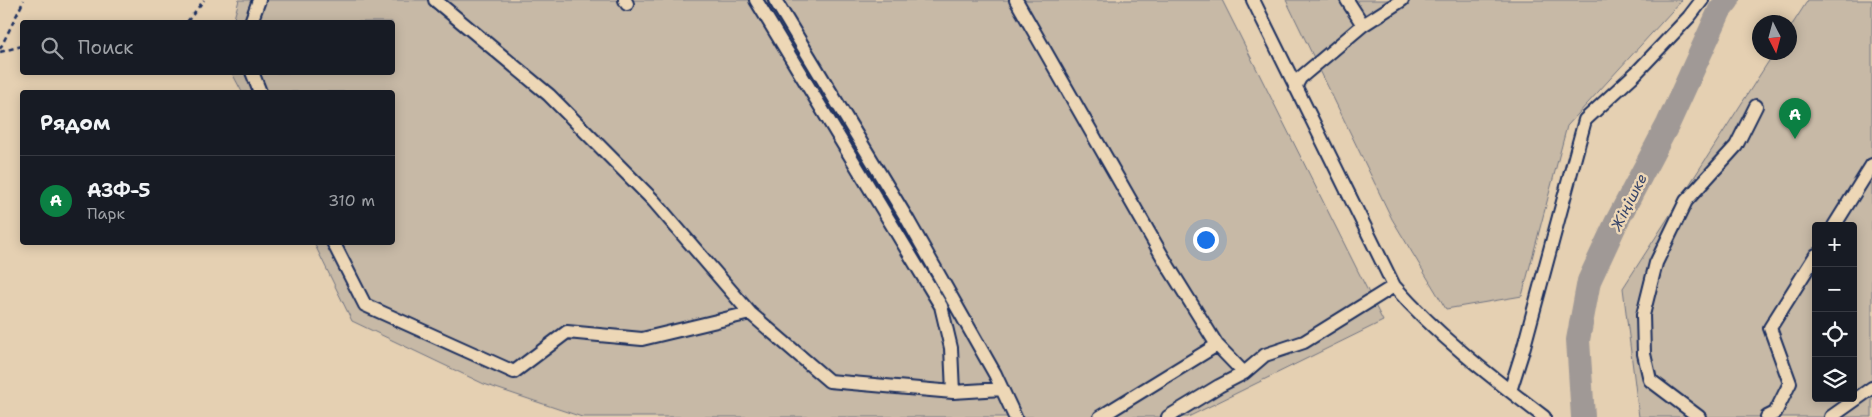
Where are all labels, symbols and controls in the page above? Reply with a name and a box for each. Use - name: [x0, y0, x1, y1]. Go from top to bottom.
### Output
- north arrow: [1752, 15, 1797, 60]
- search box: [20, 20, 395, 75]
- icon: search: [38, 34, 66, 62]
- text: Поиск: [78, 35, 133, 60]
- pin: A: [1779, 98, 1811, 139]
- text: Рядом: [40, 109, 110, 137]
- water label: Жіңішке: [1606, 170, 1652, 235]
- text: АЗФ-5: [87, 178, 150, 203]
- text: A: [50, 190, 62, 211]
- text: 310 m: [328, 190, 375, 211]
- text: Парк: [87, 203, 125, 224]
- map controls: [1812, 222, 1857, 402]
- button: +: [1812, 222, 1857, 267]
- your location: [1193, 227, 1219, 253]
- button: −: [1812, 267, 1857, 312]
- button: locate: [1812, 312, 1857, 357]
- button: layers: [1812, 357, 1857, 402]

